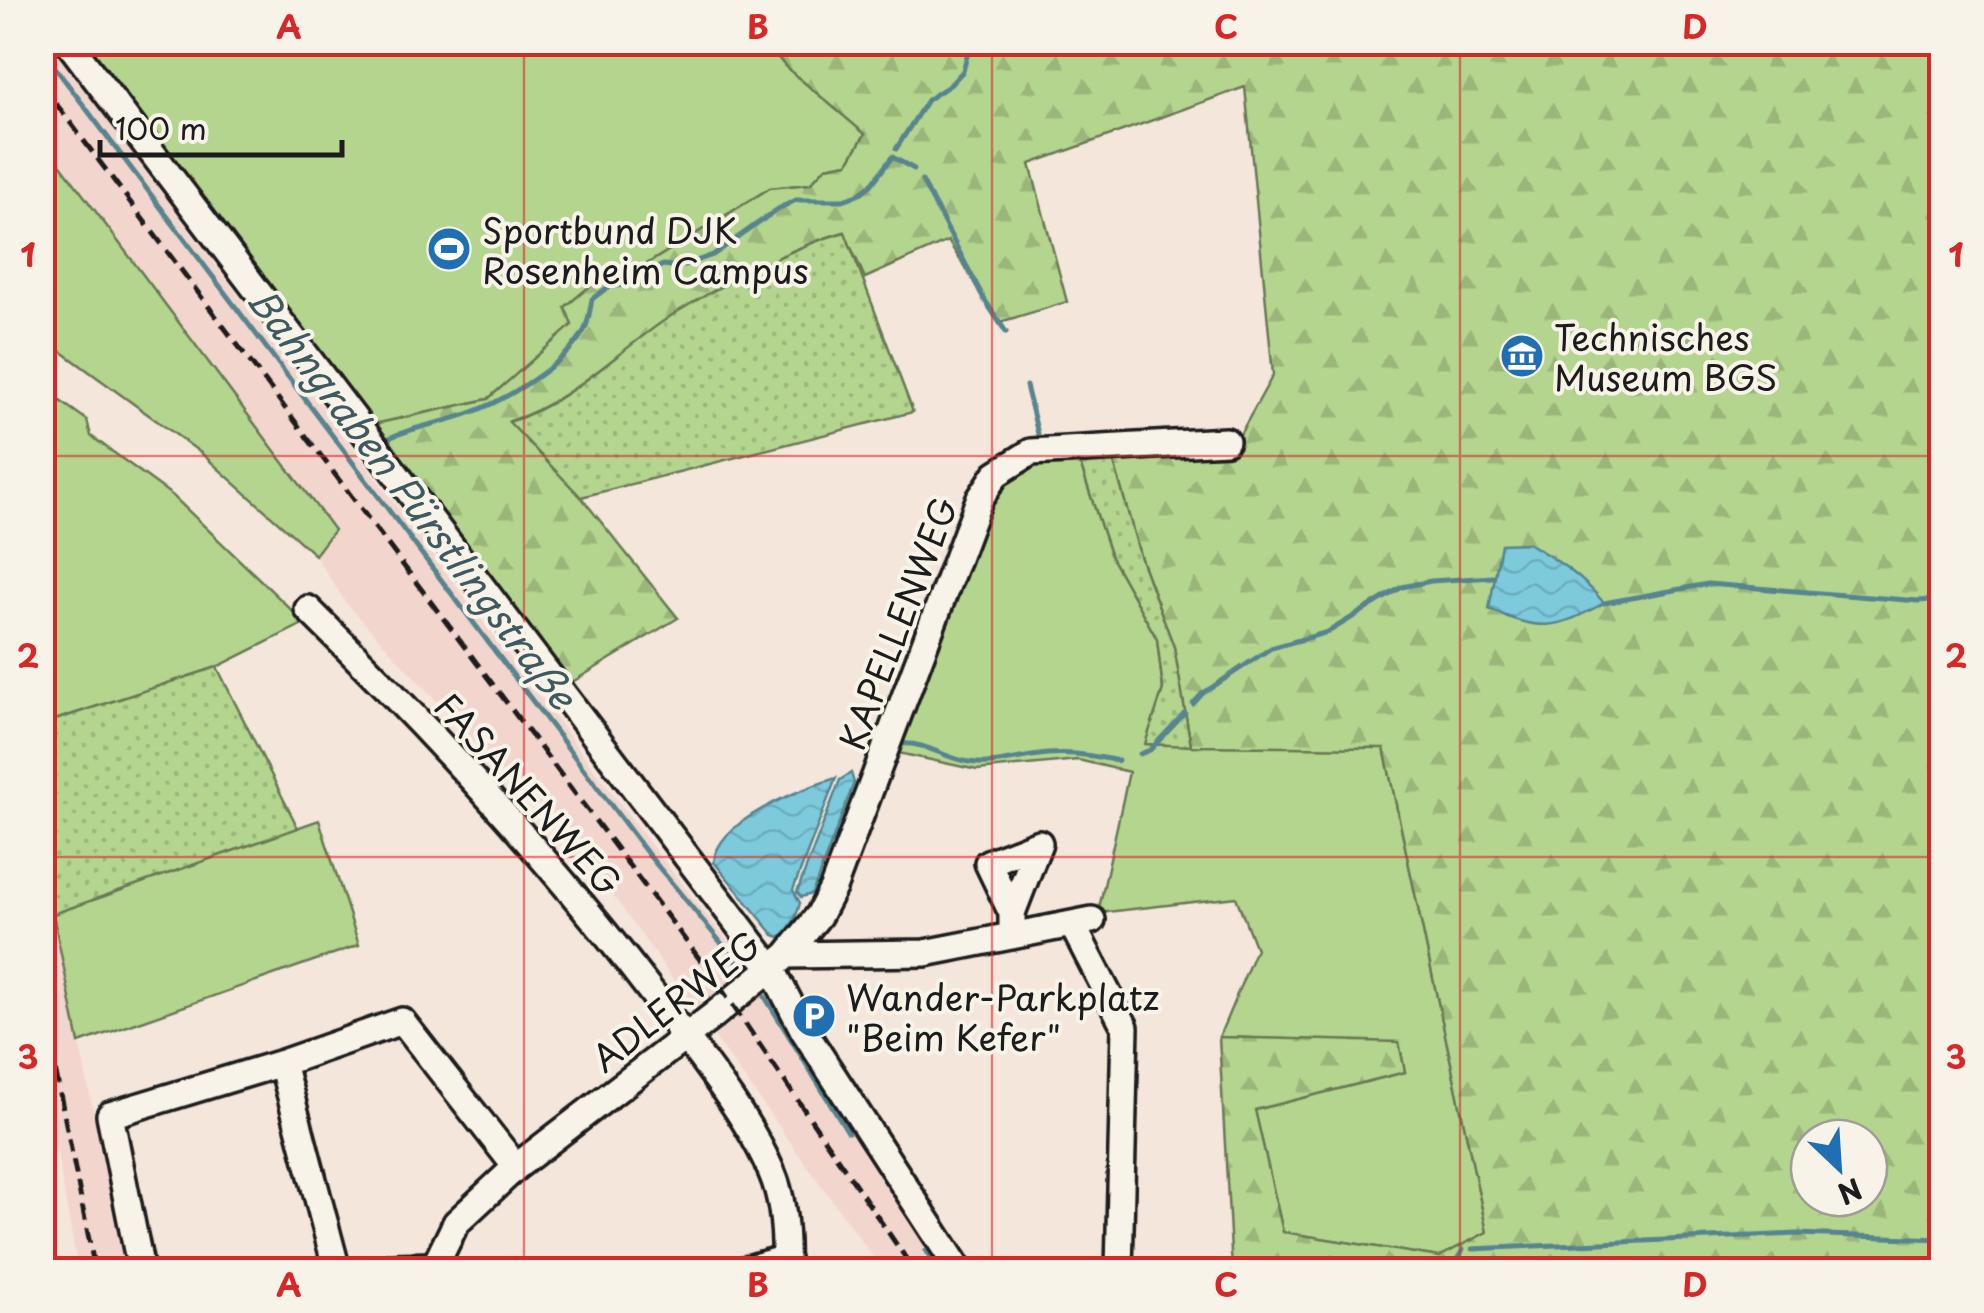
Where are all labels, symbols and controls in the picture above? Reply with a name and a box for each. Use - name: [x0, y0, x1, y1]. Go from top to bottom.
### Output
- text: A: [276, 2, 302, 50]
- text: B: [747, 2, 769, 50]
- text: C: [1214, 2, 1238, 50]
- text: D: [1682, 2, 1708, 50]
- scale bar: [100, 95, 342, 157]
- text: 100 m: [115, 105, 207, 150]
- place label: Sportbund DJK Rosenheim Campus: [482, 203, 809, 296]
- sports icon: Sportbund DJK Rosenheim Campus: [426, 226, 472, 272]
- text: 1: [20, 230, 36, 278]
- text: 1: [1948, 230, 1964, 278]
- water label: Bahngraben Pürstlingstraße: [235, 273, 592, 722]
- place label: Technisches Museum BGS: [1554, 310, 1777, 403]
- museum icon: Technisches Museum BGS: [1499, 333, 1545, 379]
- street label: KAPELLENWEG: [824, 489, 970, 757]
- text: 2: [17, 631, 39, 679]
- text: 2: [1945, 631, 1967, 679]
- street label: FASANENWEG: [423, 680, 635, 906]
- street label: ADLERWEG: [579, 917, 771, 1083]
- place label: Wander-Parkplatz "Beim Kefer": [846, 970, 1159, 1063]
- parking icon: Wander-Parkplatz "Beim Kefer": [791, 993, 837, 1039]
- text: 3: [18, 1032, 38, 1080]
- text: 3: [1946, 1032, 1966, 1080]
- north arrow: [1789, 1118, 1889, 1218]
- text: N: [1831, 1168, 1869, 1216]
- text: A: [276, 1260, 302, 1308]
- text: B: [747, 1260, 769, 1308]
- text: C: [1214, 1260, 1238, 1308]
- text: D: [1682, 1260, 1708, 1308]

